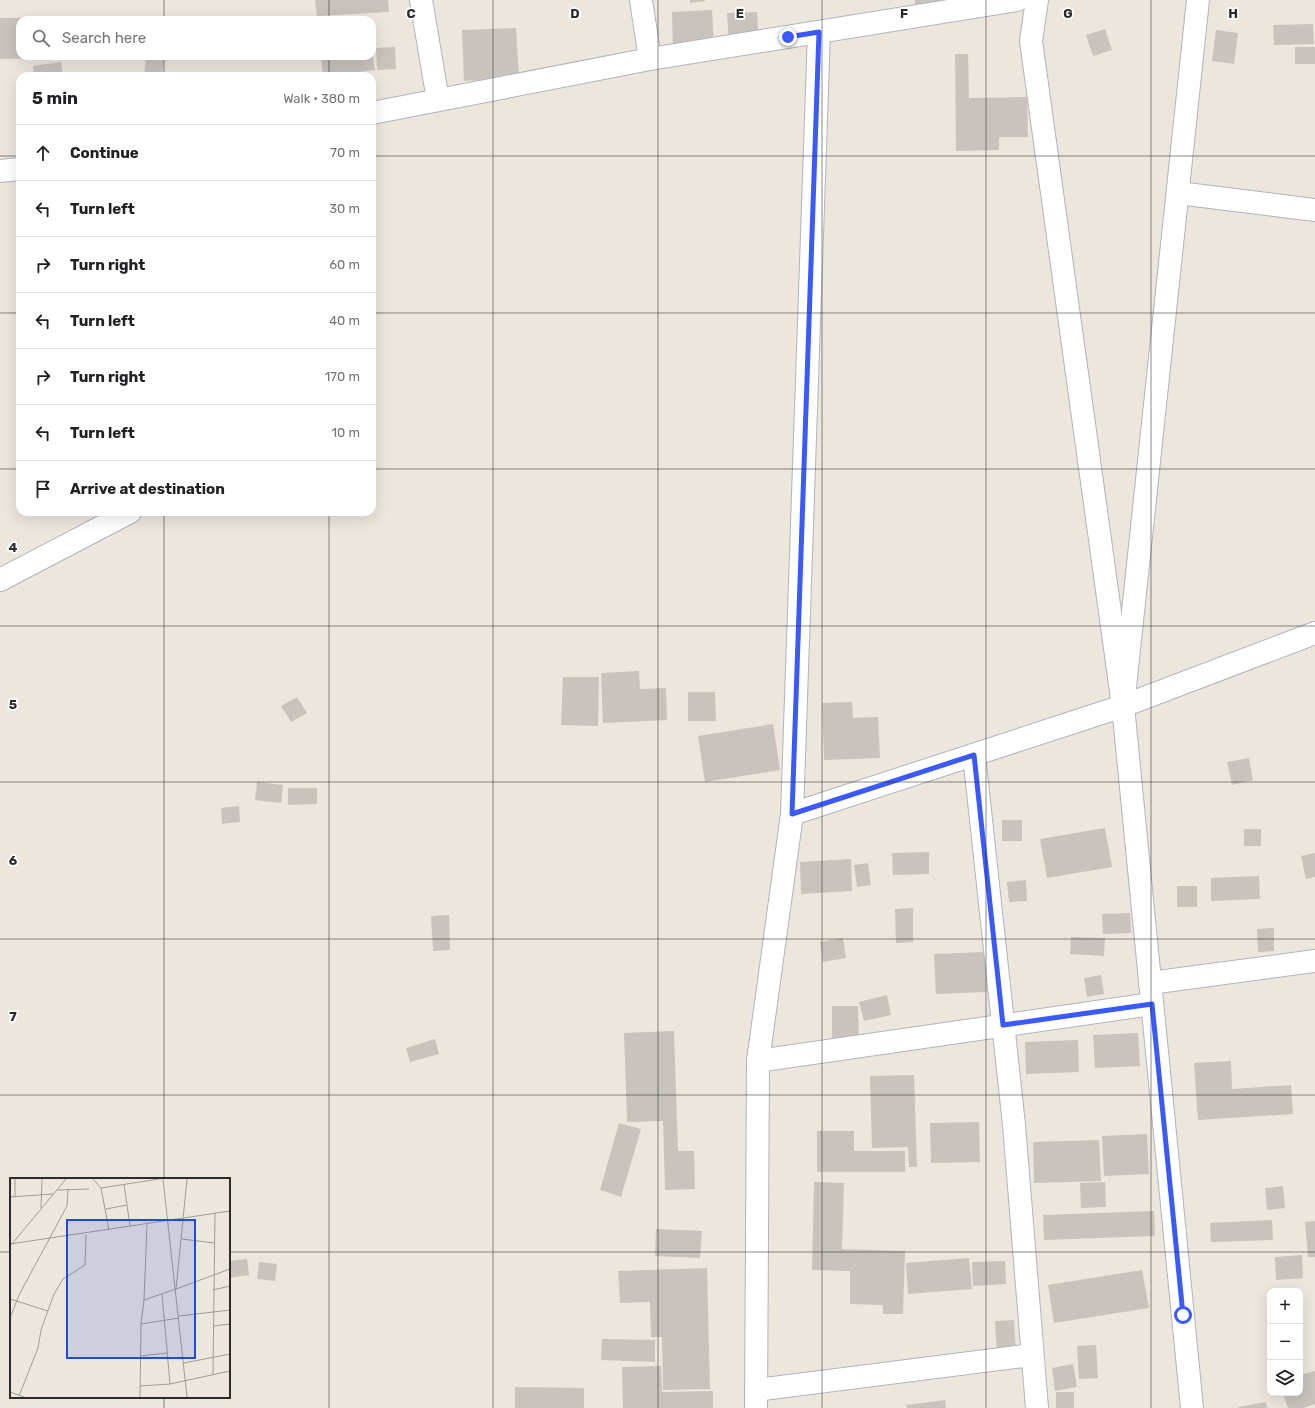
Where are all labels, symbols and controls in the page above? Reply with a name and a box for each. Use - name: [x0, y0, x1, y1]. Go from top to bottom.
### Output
- text: C: [406, 6, 416, 21]
- text: D: [570, 6, 580, 21]
- text: E: [736, 6, 744, 21]
- text: F: [900, 6, 908, 21]
- text: G: [1063, 6, 1073, 21]
- text: H: [1228, 6, 1238, 21]
- search box: [16, 16, 376, 60]
- icon: search: [30, 27, 52, 49]
- route end: [779, 28, 797, 46]
- text: Search here: [62, 29, 146, 47]
- text: 5 min: [32, 88, 78, 108]
- text: Walk · 380 m: [283, 91, 360, 106]
- icon: ahead: [32, 142, 54, 164]
- text: Continue: [70, 144, 139, 162]
- text: 70 m: [330, 145, 360, 160]
- icon: left: [32, 198, 54, 220]
- text: Turn left: [70, 200, 135, 218]
- text: 30 m: [329, 201, 360, 216]
- icon: right: [32, 254, 54, 276]
- text: Turn right: [70, 256, 145, 274]
- text: 60 m: [329, 257, 360, 272]
- icon: left: [32, 310, 54, 332]
- text: Turn left: [70, 312, 135, 330]
- text: 40 m: [329, 313, 360, 328]
- icon: right: [32, 366, 54, 388]
- text: Turn right: [70, 368, 145, 386]
- text: 170 m: [325, 369, 360, 384]
- icon: left: [32, 422, 54, 444]
- text: Turn left: [70, 424, 135, 442]
- text: 10 m: [331, 425, 360, 440]
- icon: arrive: [32, 478, 54, 500]
- text: Arrive at destination: [70, 480, 225, 498]
- text: 4: [9, 540, 18, 555]
- text: 5: [9, 697, 17, 712]
- text: 6: [9, 853, 18, 868]
- text: 7: [9, 1009, 17, 1024]
- inset map: [10, 1178, 230, 1398]
- map controls: [1267, 1288, 1303, 1396]
- button: +: [1267, 1288, 1303, 1324]
- route start: [1174, 1306, 1192, 1324]
- button: −: [1267, 1324, 1303, 1360]
- button: layers: [1267, 1360, 1303, 1396]

